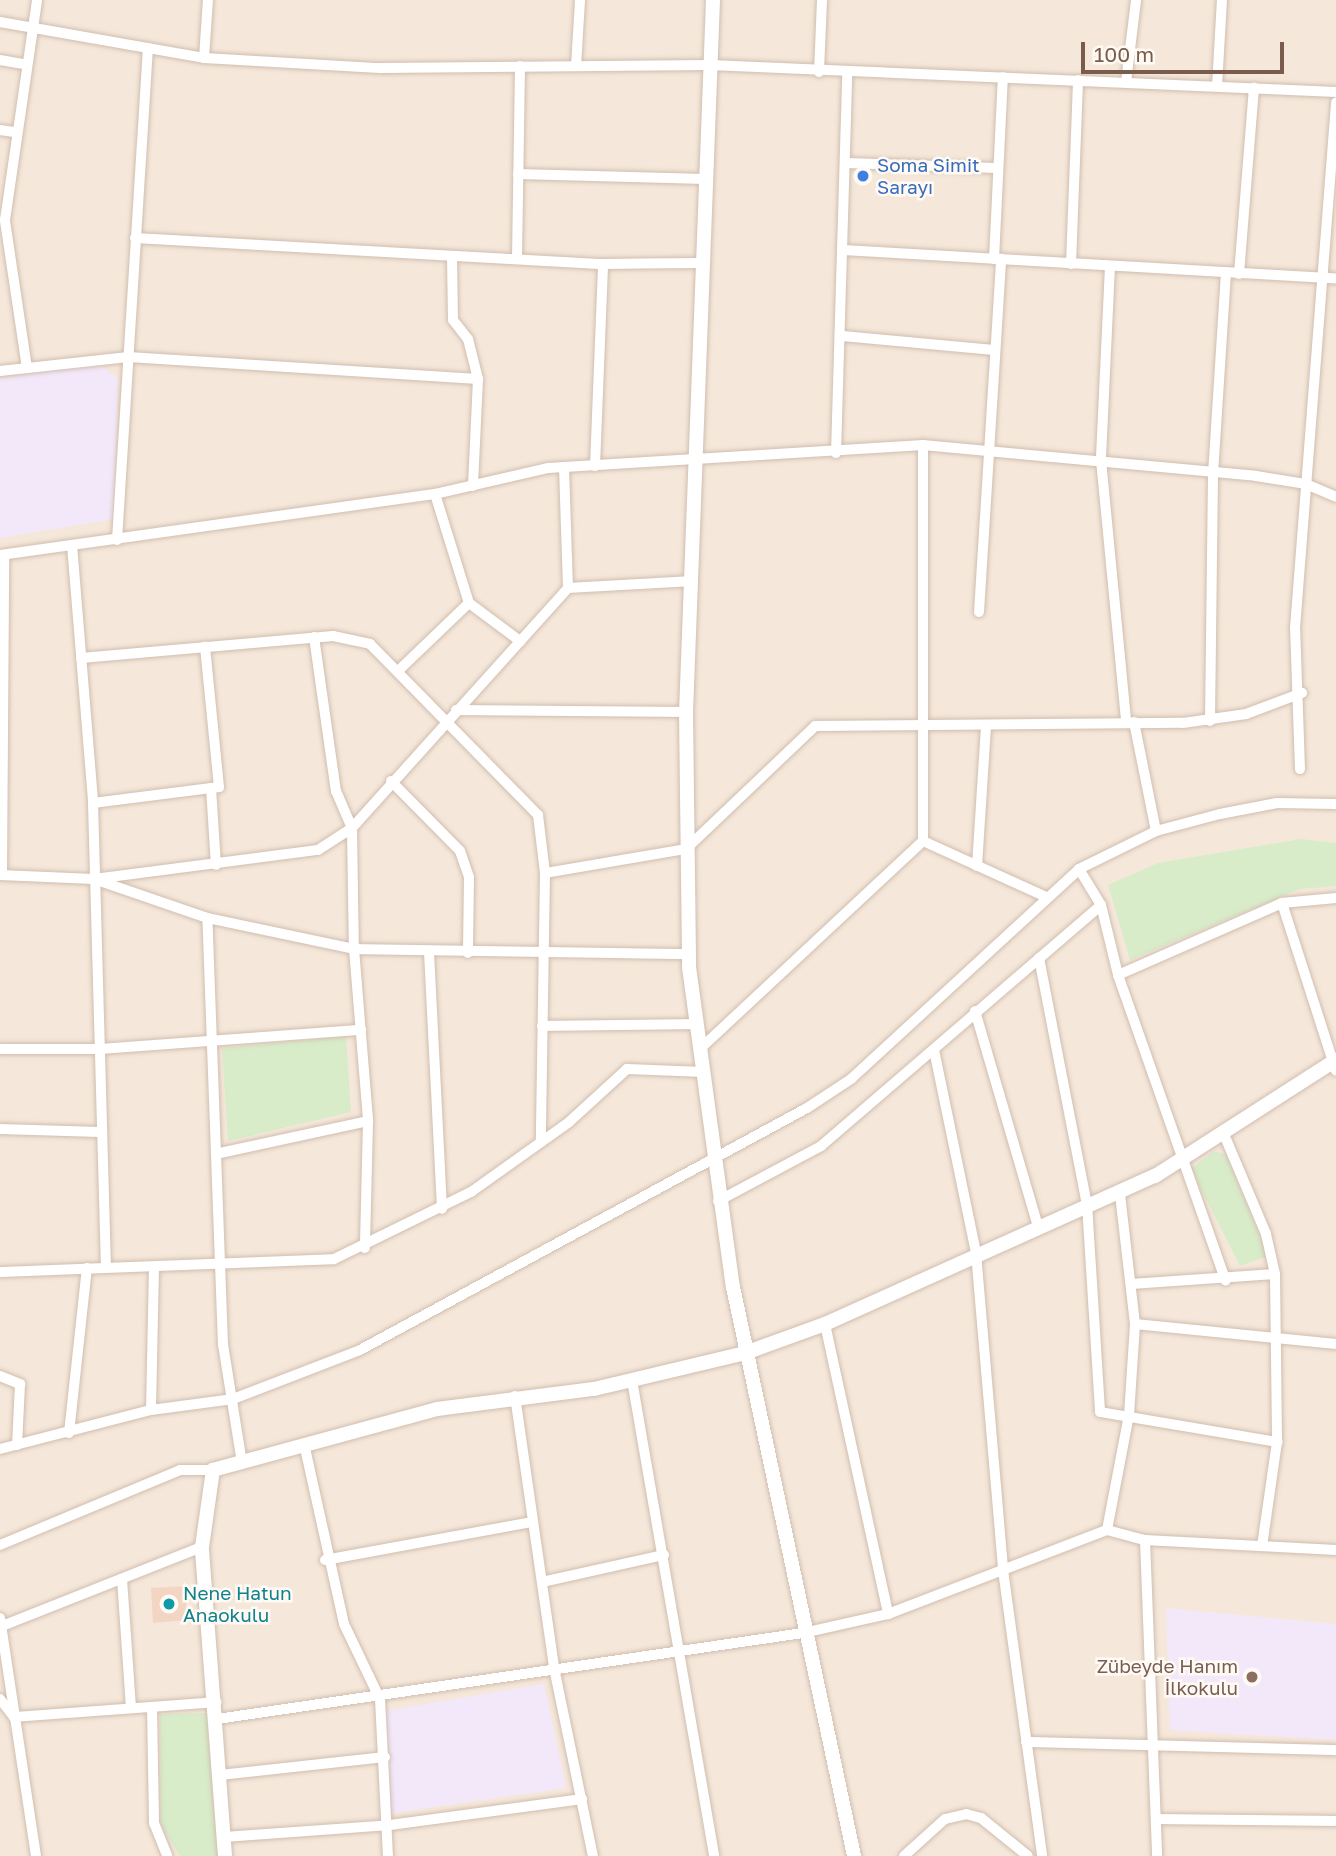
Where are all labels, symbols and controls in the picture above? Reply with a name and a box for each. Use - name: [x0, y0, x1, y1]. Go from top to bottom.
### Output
- scale bar: [1084, 28, 1287, 72]
- text: 100 m: [1094, 41, 1154, 67]
- place label: Soma Simit Sarayı: [877, 154, 980, 198]
- marker: Soma Simit Sarayı: [855, 168, 871, 184]
- place label: Nene Hatun Anaokulu: [183, 1582, 292, 1626]
- marker: Nene Hatun Anaokulu: [161, 1596, 177, 1612]
- place label: Zübeyde Hanım İlkokulu: [1097, 1655, 1238, 1699]
- marker: Zübeyde Hanım İlkokulu: [1244, 1669, 1260, 1685]

